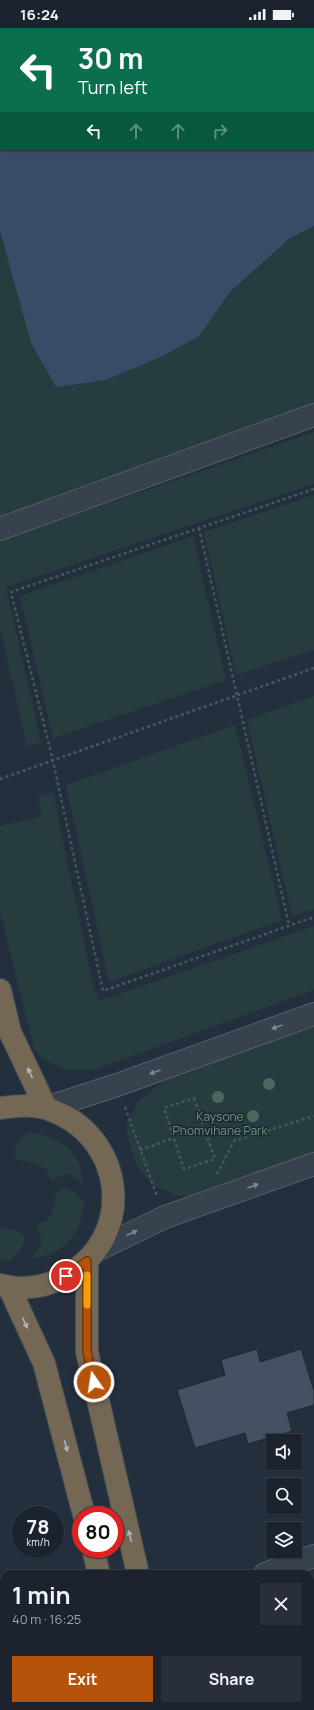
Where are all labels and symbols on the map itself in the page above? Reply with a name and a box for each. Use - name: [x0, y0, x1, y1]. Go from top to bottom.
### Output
- one-way arrow: [271, 1025, 283, 1031]
- one-way arrow: [27, 1067, 33, 1079]
- one-way arrow: [149, 1069, 161, 1075]
- park label: Kaysone Phomvihane Park: [173, 1108, 268, 1139]
- one-way arrow: [247, 1182, 259, 1188]
- one-way arrow: [126, 1230, 138, 1236]
- pin: [49, 1259, 83, 1293]
- one-way arrow: [22, 1317, 28, 1328]
- position arrow: [73, 1361, 115, 1403]
- one-way arrow: [63, 1439, 69, 1452]
- speed limit sign: 80: [72, 1506, 124, 1558]
- one-way arrow: [126, 1530, 132, 1542]

